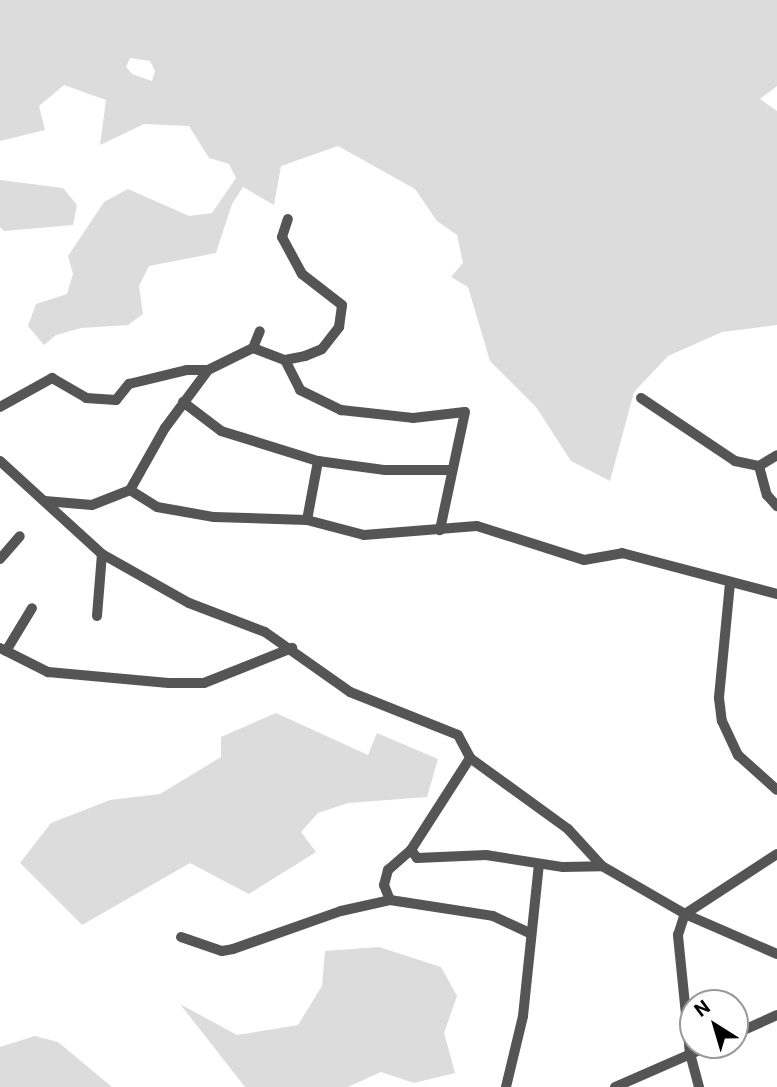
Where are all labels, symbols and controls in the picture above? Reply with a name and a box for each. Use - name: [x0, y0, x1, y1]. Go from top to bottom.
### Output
- north arrow: [679, 989, 749, 1059]
- text: N: [690, 995, 715, 1022]

